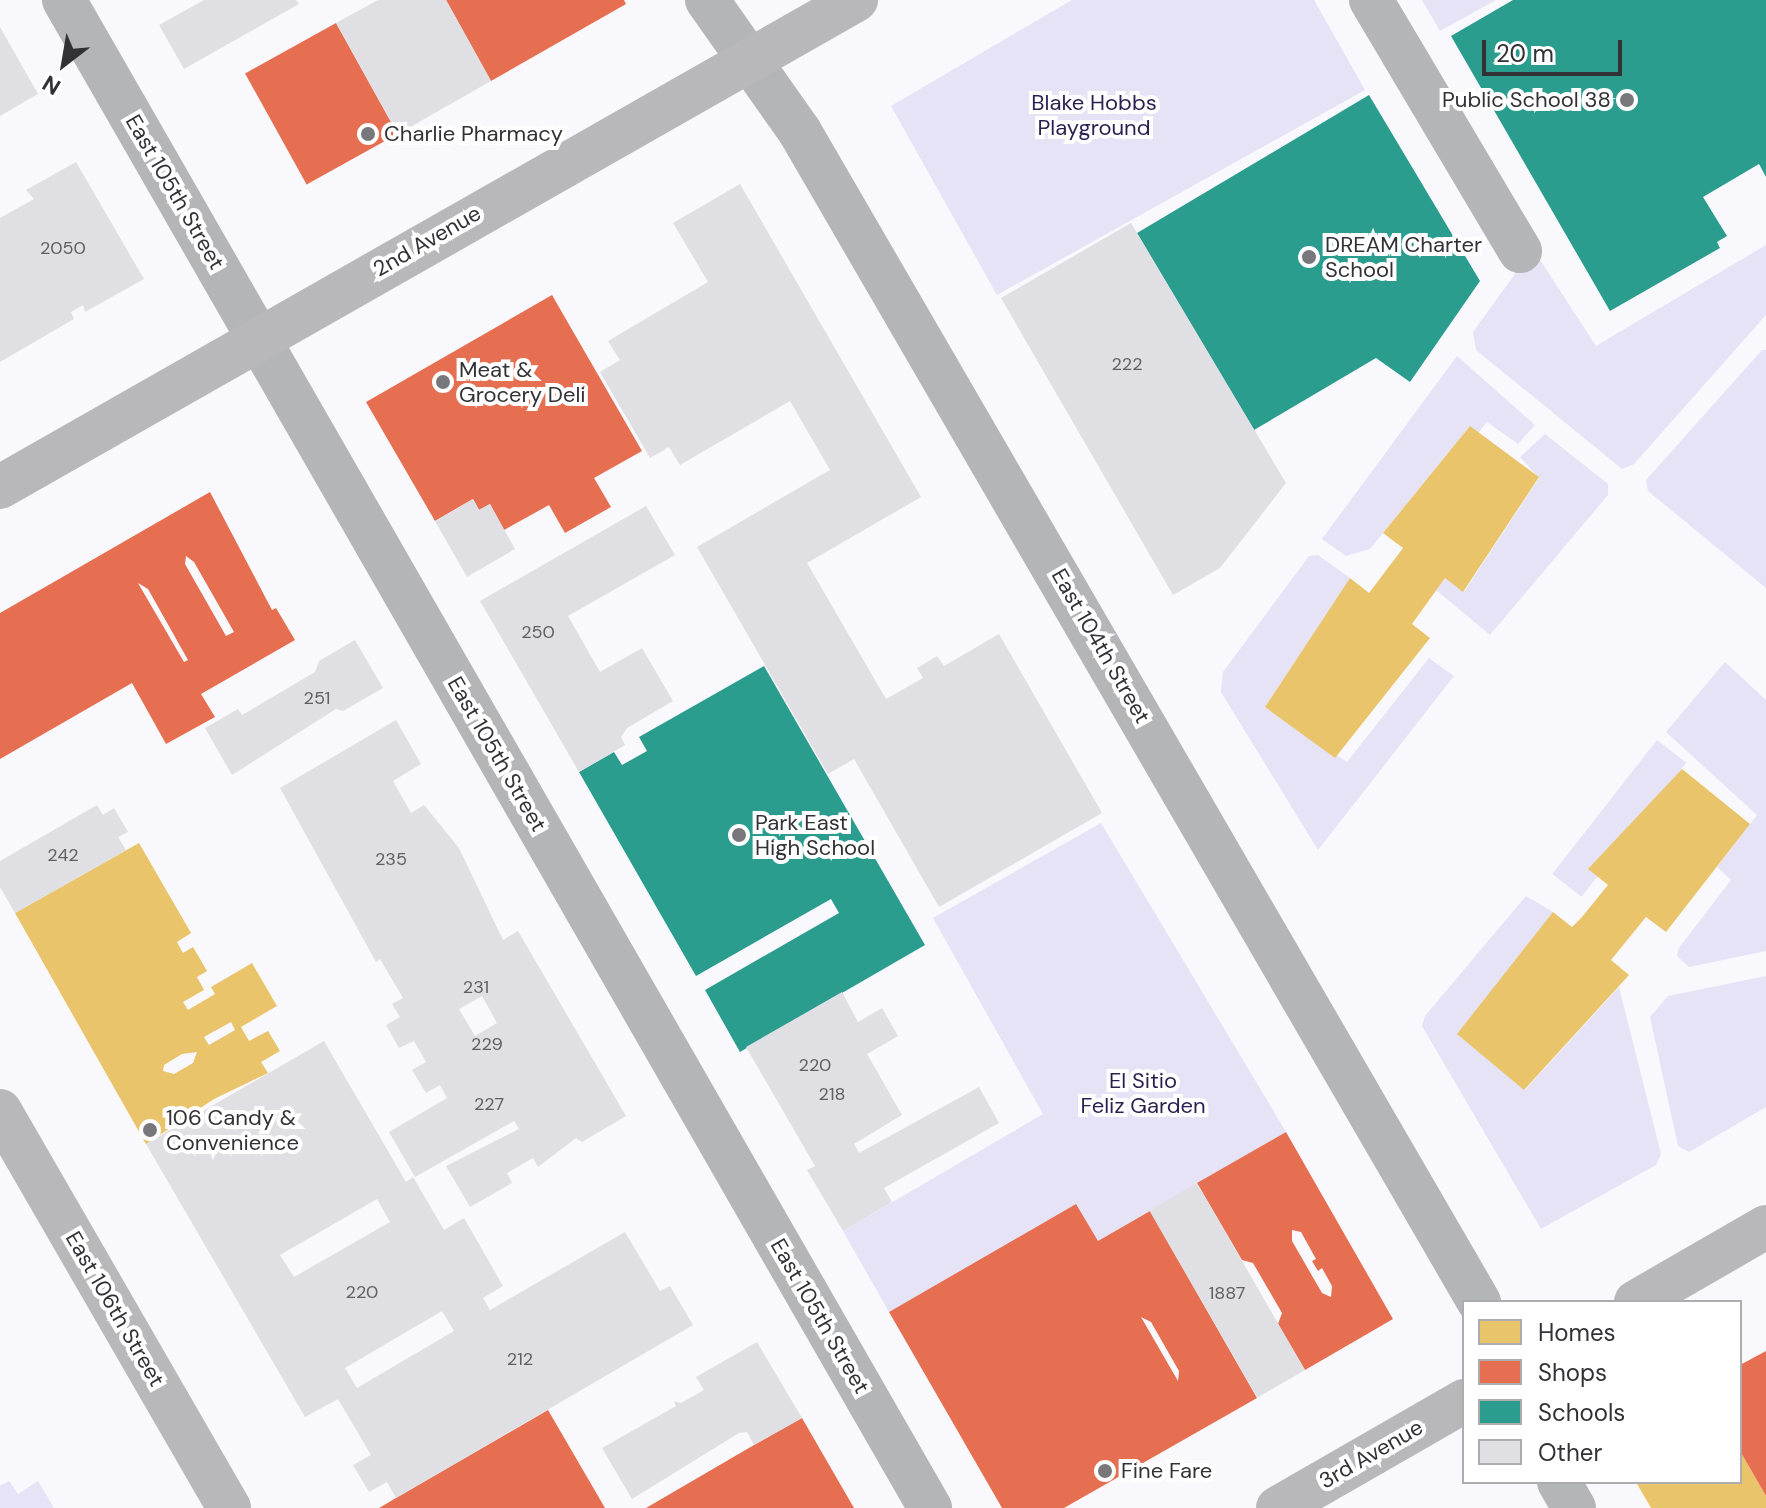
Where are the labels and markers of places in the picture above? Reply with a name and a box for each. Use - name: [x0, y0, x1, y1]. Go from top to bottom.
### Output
- place label: Public School 38: [1442, 87, 1611, 113]
- marker: Public School 38: [1618, 91, 1636, 109]
- place label: Charlie Pharmacy: [384, 121, 563, 147]
- marker: Charlie Pharmacy: [359, 125, 377, 143]
- place label: DREAM Charter School: [1325, 231, 1482, 282]
- marker: DREAM Charter School: [1300, 248, 1318, 266]
- place label: Meat & Grocery Deli: [459, 356, 586, 408]
- marker: Meat & Grocery Deli: [434, 373, 452, 391]
- place label: Park East High School: [755, 809, 875, 860]
- marker: Park East High School: [730, 826, 748, 844]
- place label: 106 Candy & Convenience: [166, 1104, 299, 1156]
- marker: 106 Candy & Convenience: [141, 1121, 159, 1139]
- place label: Fine Fare: [1121, 1458, 1212, 1484]
- marker: Fine Fare: [1096, 1462, 1114, 1480]

